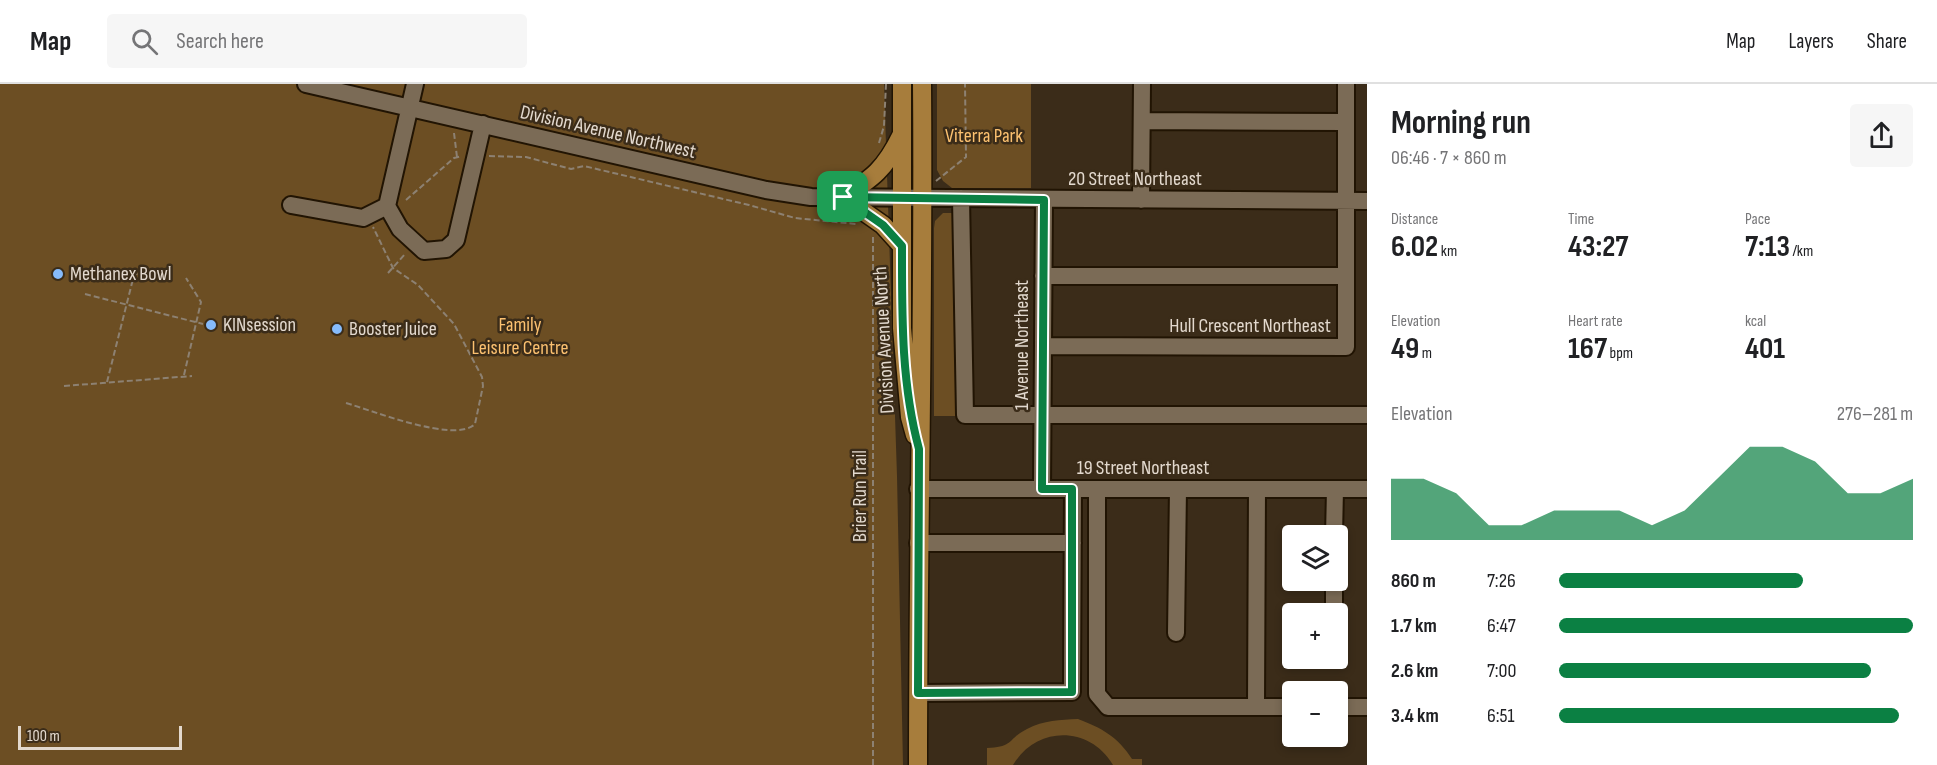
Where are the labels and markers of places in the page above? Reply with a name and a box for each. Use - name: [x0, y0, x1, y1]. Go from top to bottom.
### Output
- pin: [817, 171, 868, 222]
- place label: Methanex Bowl: [70, 262, 171, 286]
- marker: Methanex Bowl: [51, 267, 65, 281]
- place label: KINsession: [223, 313, 296, 337]
- place label: Booster Juice: [349, 317, 437, 341]
- marker: KINsession: [204, 318, 218, 332]
- marker: Booster Juice: [330, 322, 344, 336]

